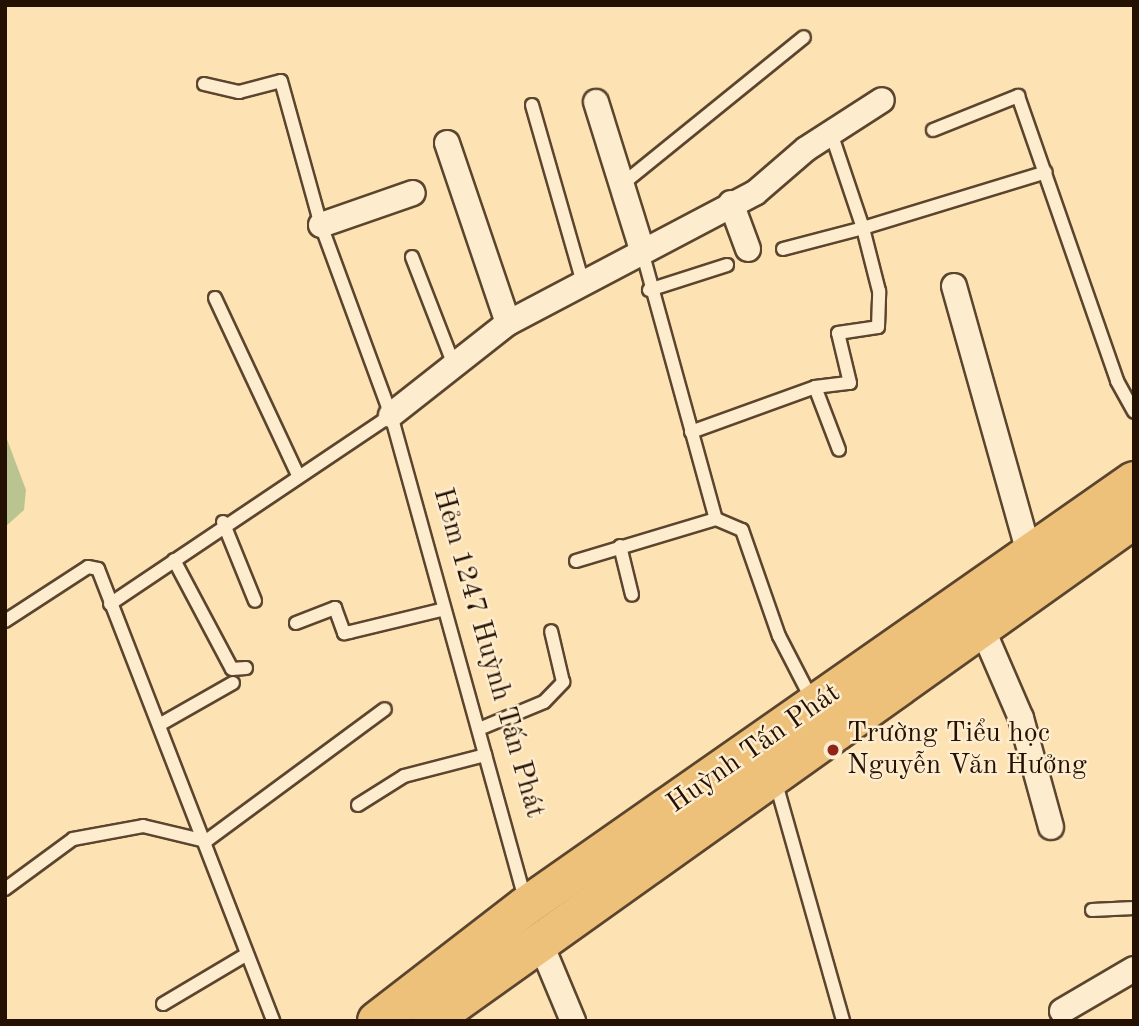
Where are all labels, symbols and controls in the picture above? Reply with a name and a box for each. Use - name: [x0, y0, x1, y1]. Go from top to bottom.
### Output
- street label: Hẻm 1247 Huỳnh Tấn Phát: [425, 484, 551, 822]
- street label: Huỳnh Tấn Phát: [661, 677, 847, 821]
- place label: Trường Tiểu học Nguyễn Văn Hưởng: [847, 717, 1087, 783]
- marker: Trường Tiểu học Nguyễn Văn Hưởng: [825, 742, 841, 758]

